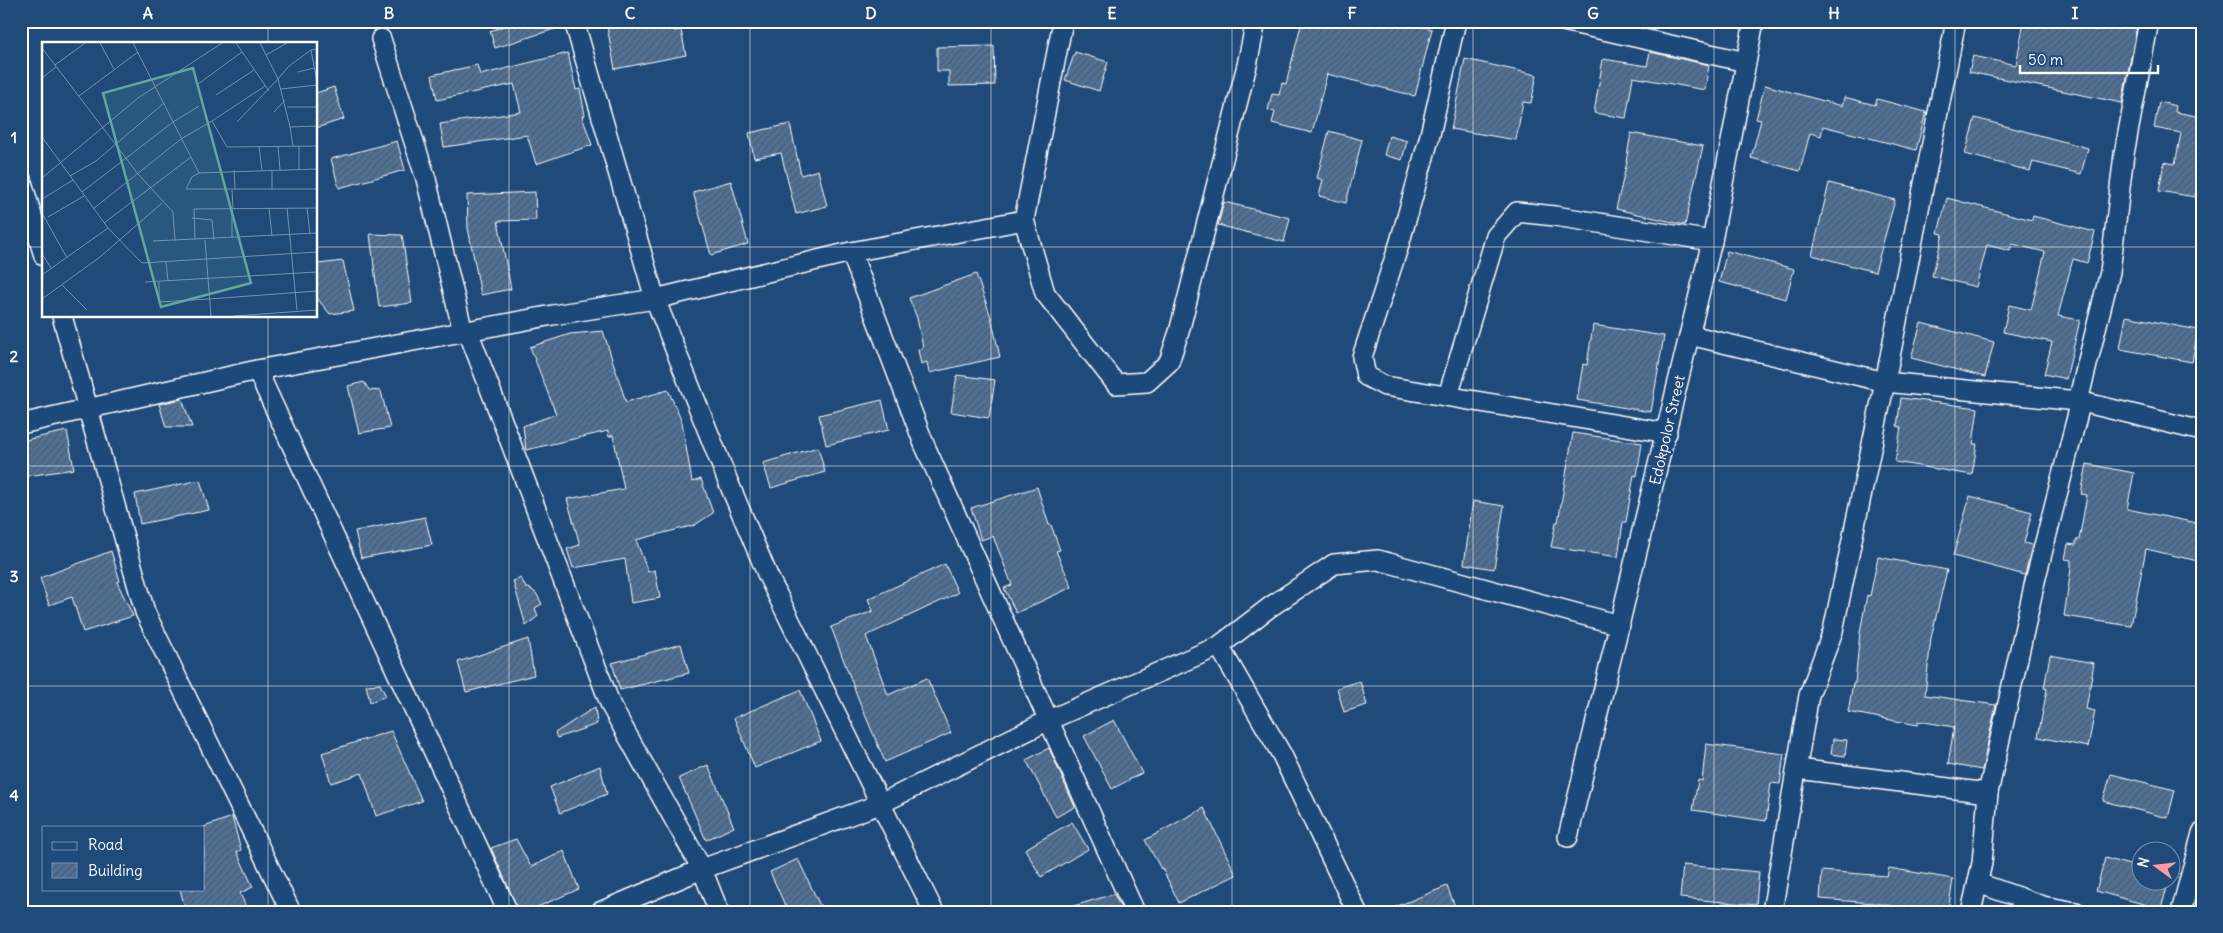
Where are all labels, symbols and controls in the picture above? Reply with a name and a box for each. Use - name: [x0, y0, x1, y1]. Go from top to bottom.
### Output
- text: A: [143, 3, 153, 23]
- text: B: [384, 3, 395, 23]
- text: C: [625, 3, 636, 23]
- text: D: [865, 3, 877, 23]
- text: E: [1107, 3, 1117, 23]
- text: F: [1347, 3, 1357, 23]
- text: G: [1587, 3, 1599, 23]
- text: H: [1828, 3, 1840, 23]
- text: I: [2072, 3, 2079, 23]
- inset map: [42, 42, 318, 318]
- scale bar: [2020, 42, 2158, 74]
- text: 50 m: [2028, 50, 2063, 69]
- text: 1: [11, 127, 17, 147]
- text: 2: [10, 346, 19, 366]
- street label: Edokpolor Street: [1645, 373, 1689, 487]
- text: 3: [9, 566, 19, 586]
- text: 4: [9, 785, 19, 805]
- legend: [42, 826, 205, 890]
- text: Road: [88, 835, 123, 854]
- north arrow: [2130, 840, 2180, 890]
- text: N: [2133, 856, 2153, 870]
- text: Building: [88, 861, 143, 880]

